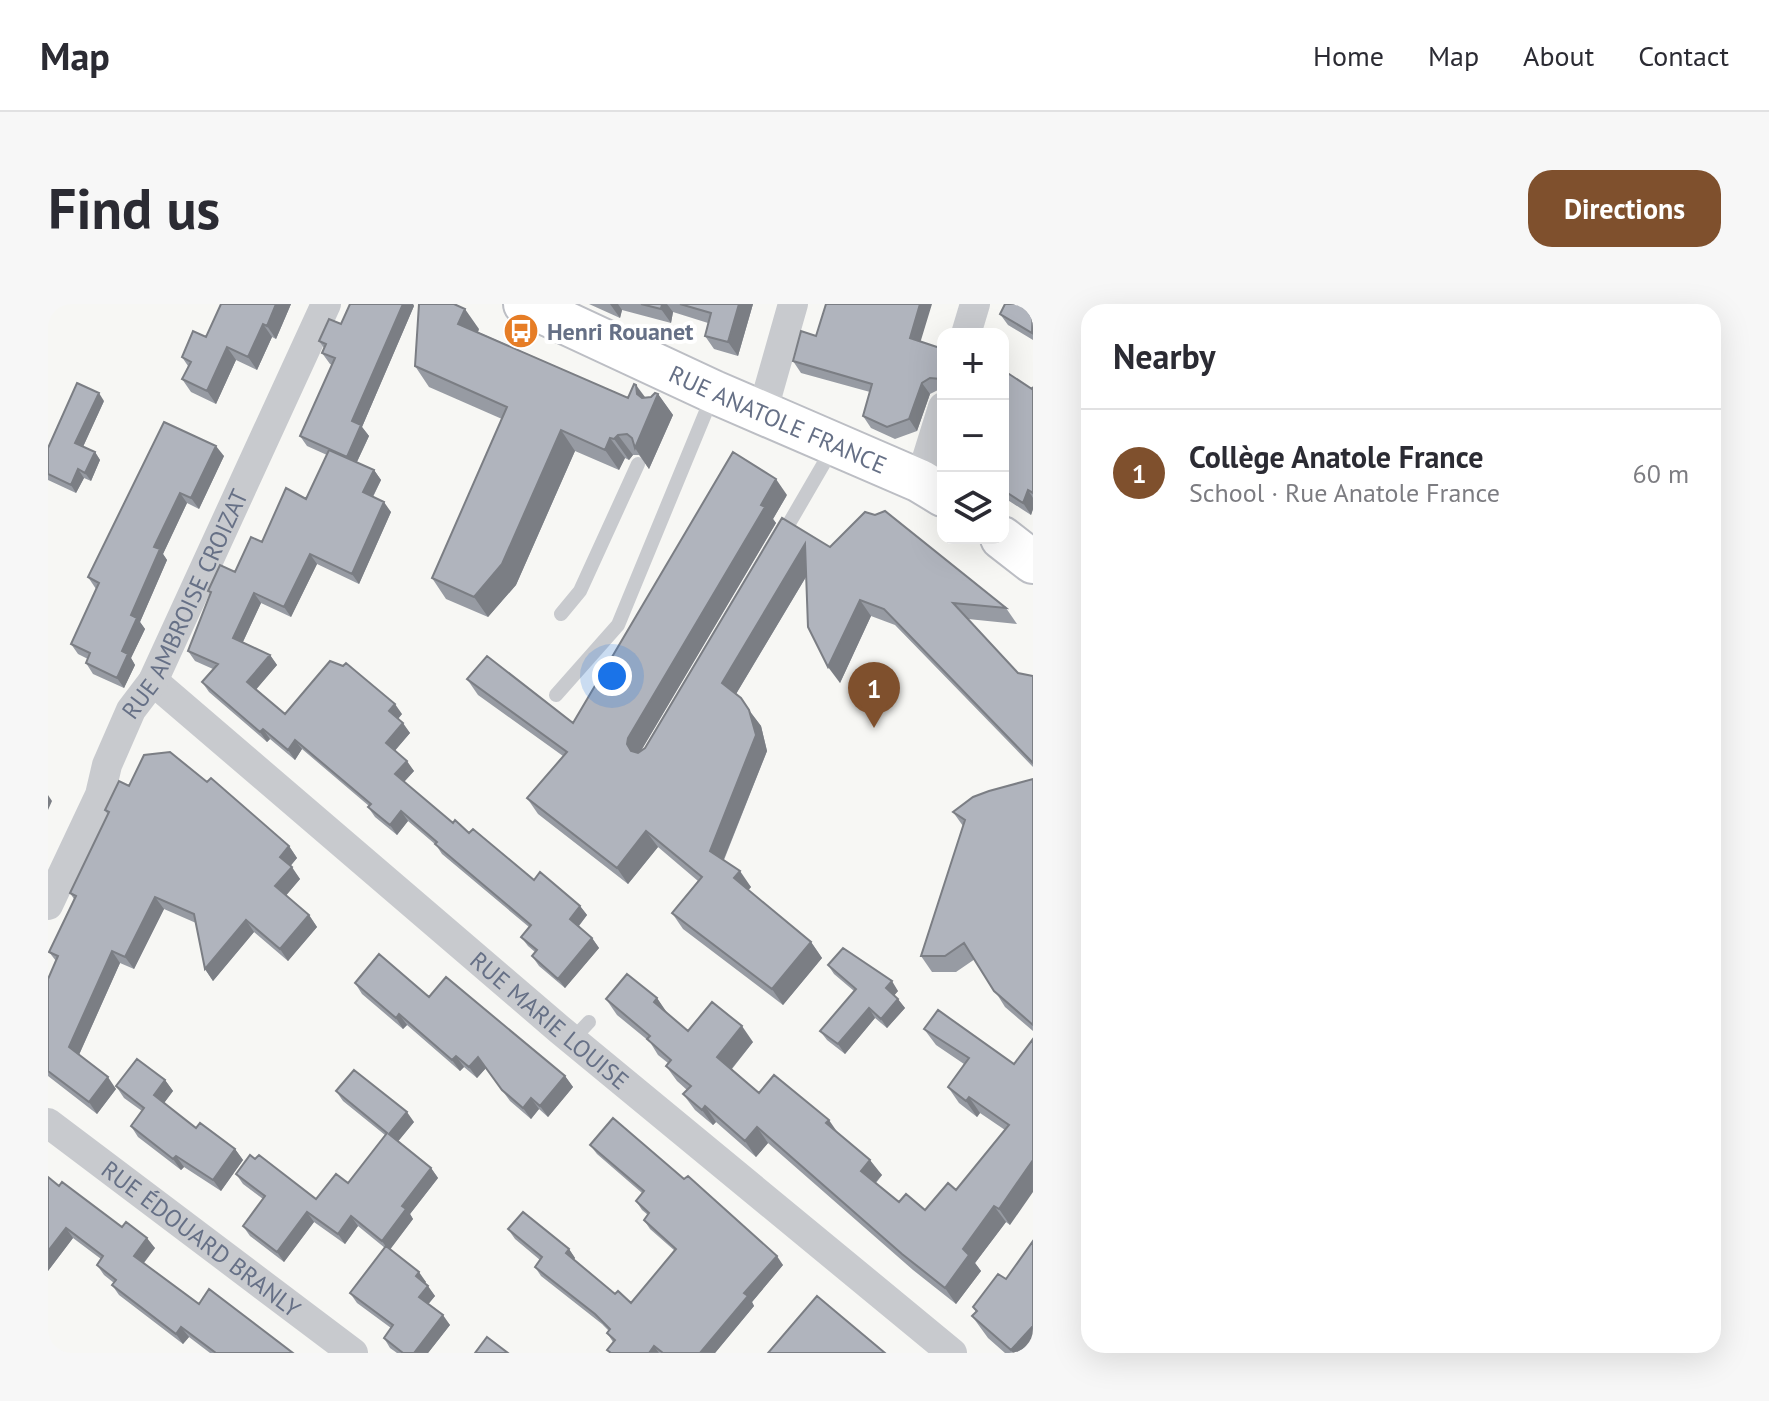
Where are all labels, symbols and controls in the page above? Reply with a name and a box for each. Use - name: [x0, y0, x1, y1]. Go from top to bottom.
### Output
- text: Map: [40, 31, 110, 80]
- text: Home: [1313, 37, 1384, 74]
- text: Map: [1428, 37, 1479, 74]
- text: About: [1523, 37, 1594, 74]
- text: Contact: [1638, 37, 1729, 74]
- button: Directions: [1528, 170, 1721, 247]
- text: Find us: [48, 172, 220, 244]
- bus stop icon: Henri Rouanet: [502, 312, 540, 350]
- place label: Henri Rouanet: [547, 316, 694, 347]
- map controls: [937, 328, 1009, 544]
- button: +: [937, 328, 1009, 400]
- text: Nearby: [1113, 334, 1215, 378]
- street label: RUE ANATOLE FRANCE: [664, 358, 891, 480]
- button: −: [937, 400, 1009, 472]
- text: Collège Anatole France: [1189, 437, 1483, 476]
- text: 1: [1132, 457, 1146, 490]
- text: 60 m: [1633, 457, 1689, 490]
- button: layers: [937, 472, 1009, 544]
- text: School · Rue Anatole France: [1189, 476, 1500, 509]
- street label: RUE AMBROISE CROIZAT: [114, 484, 255, 725]
- your location: [592, 656, 632, 696]
- pin: 1: [848, 662, 900, 728]
- street label: RUE MARIE LOUISE: [464, 944, 636, 1096]
- street label: RUE ÉDOUARD BRANLY: [96, 1154, 308, 1324]

